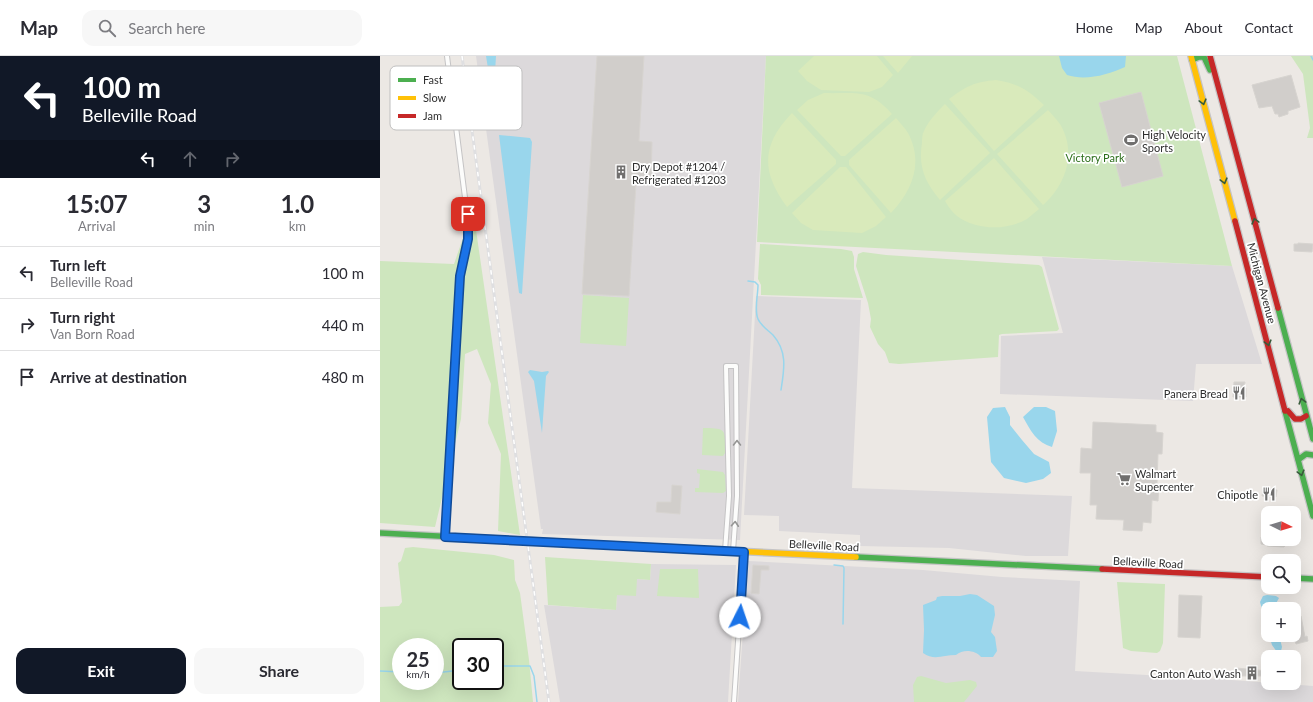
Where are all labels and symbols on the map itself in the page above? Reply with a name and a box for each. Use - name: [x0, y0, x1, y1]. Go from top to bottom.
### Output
- legend: [390, 66, 522, 130]
- text: Fast: [423, 73, 443, 86]
- text: Slow: [423, 91, 447, 104]
- one-way arrow: [1198, 98, 1207, 105]
- text: Jam: [423, 109, 442, 122]
- place label: High Velocity Sports: [1142, 128, 1206, 154]
- sports icon: High Velocity Sports: [1123, 132, 1139, 148]
- park label: Victory Park: [1065, 151, 1125, 164]
- place label: Dry Depot #1204 / Refrigerated #1203: [632, 160, 726, 186]
- building icon: Dry Depot #1204 / Refrigerated #1203: [613, 164, 629, 180]
- one-way arrow: [1219, 177, 1228, 184]
- pin: [451, 197, 485, 231]
- one-way arrow: [1251, 218, 1260, 225]
- street label: Michigan Avenue: [1245, 241, 1279, 325]
- one-way arrow: [1263, 340, 1272, 347]
- restaurant icon: Panera Bread: [1231, 385, 1247, 401]
- place label: Panera Bread: [1164, 387, 1228, 400]
- one-way arrow: [1299, 398, 1307, 405]
- one-way arrow: [733, 440, 741, 446]
- place label: Walmart Supercenter: [1135, 467, 1194, 493]
- one-way arrow: [1296, 469, 1305, 476]
- supermarket icon: Walmart Supercenter: [1116, 471, 1132, 487]
- restaurant icon: Chipotle: [1261, 486, 1277, 502]
- place label: Chipotle: [1217, 488, 1258, 501]
- north arrow: [1261, 506, 1301, 546]
- one-way arrow: [731, 521, 740, 527]
- street label: Belleville Road: [789, 537, 859, 553]
- street label: Belleville Road: [1113, 554, 1183, 570]
- position arrow: [719, 596, 761, 638]
- speed limit sign: 30: [452, 638, 504, 690]
- building icon: Canton Auto Wash: [1244, 665, 1260, 681]
- place label: Canton Auto Wash: [1150, 667, 1241, 680]

